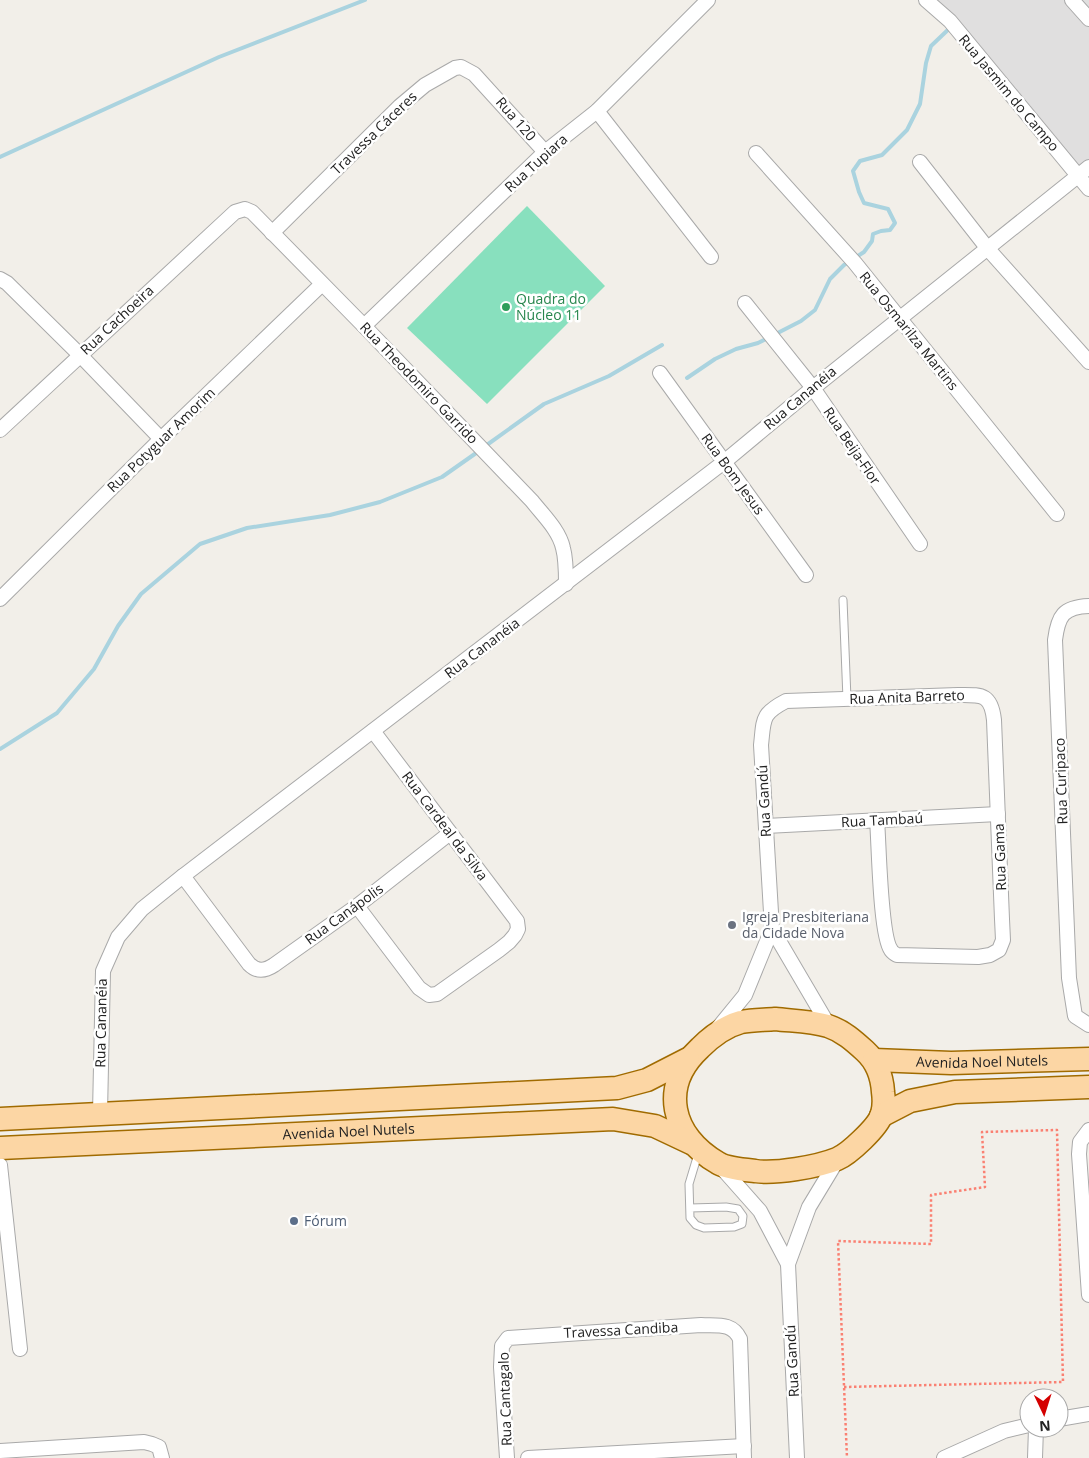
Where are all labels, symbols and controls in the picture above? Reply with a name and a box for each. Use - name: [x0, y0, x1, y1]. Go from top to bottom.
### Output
- street label: Rua Jasmim do Campo: [955, 30, 1064, 155]
- street label: Travessa Cáceres: [327, 87, 421, 178]
- street label: Rua 120: [492, 93, 541, 145]
- street label: Rua Tupiara: [500, 129, 571, 196]
- street label: Rua Osmarilza Martins: [856, 267, 963, 394]
- street label: Rua Cachoeira: [76, 281, 157, 359]
- place label: Quadra do Núcleo 11: [516, 289, 586, 324]
- marker: Quadra do Núcleo 11: [500, 301, 512, 313]
- street label: Rua Theodomiro Garrido: [356, 318, 483, 448]
- street label: Rua Cananéia: [759, 362, 840, 434]
- street label: Rua Potyguar Amorim: [103, 383, 219, 496]
- street label: Rua Beija-Flor: [819, 403, 886, 488]
- street label: Rua Bom Jesus: [697, 429, 770, 518]
- street label: Rua Cananéia: [440, 613, 523, 682]
- street label: Rua Anita Barreto: [849, 685, 965, 708]
- street label: Rua Curipaco: [1049, 737, 1072, 825]
- street label: Rua Gandú: [752, 764, 775, 838]
- street label: Rua Cardeal da Silva: [398, 767, 493, 884]
- street label: Rua Tambaú: [841, 808, 923, 831]
- street label: Rua Gama: [989, 823, 1010, 891]
- street label: Rua Canápolis: [301, 879, 387, 948]
- place label: Igreja Presbiteriana da Cidade Nova: [742, 907, 869, 942]
- marker: Igreja Presbiteriana da Cidade Nova: [726, 919, 738, 931]
- street label: Rua Cananéia: [90, 978, 111, 1068]
- street label: Avenida Noel Nutels: [916, 1050, 1049, 1072]
- street label: Avenida Noel Nutels: [282, 1118, 415, 1144]
- place label: Fórum: [304, 1211, 347, 1230]
- marker: Fórum: [288, 1215, 300, 1227]
- street label: Travessa Candiba: [563, 1317, 679, 1342]
- street label: Rua Gandú: [780, 1324, 803, 1398]
- street label: Rua Cantagalo: [493, 1352, 516, 1446]
- north arrow: [1019, 1388, 1069, 1438]
- text: N: [1039, 1417, 1051, 1436]

